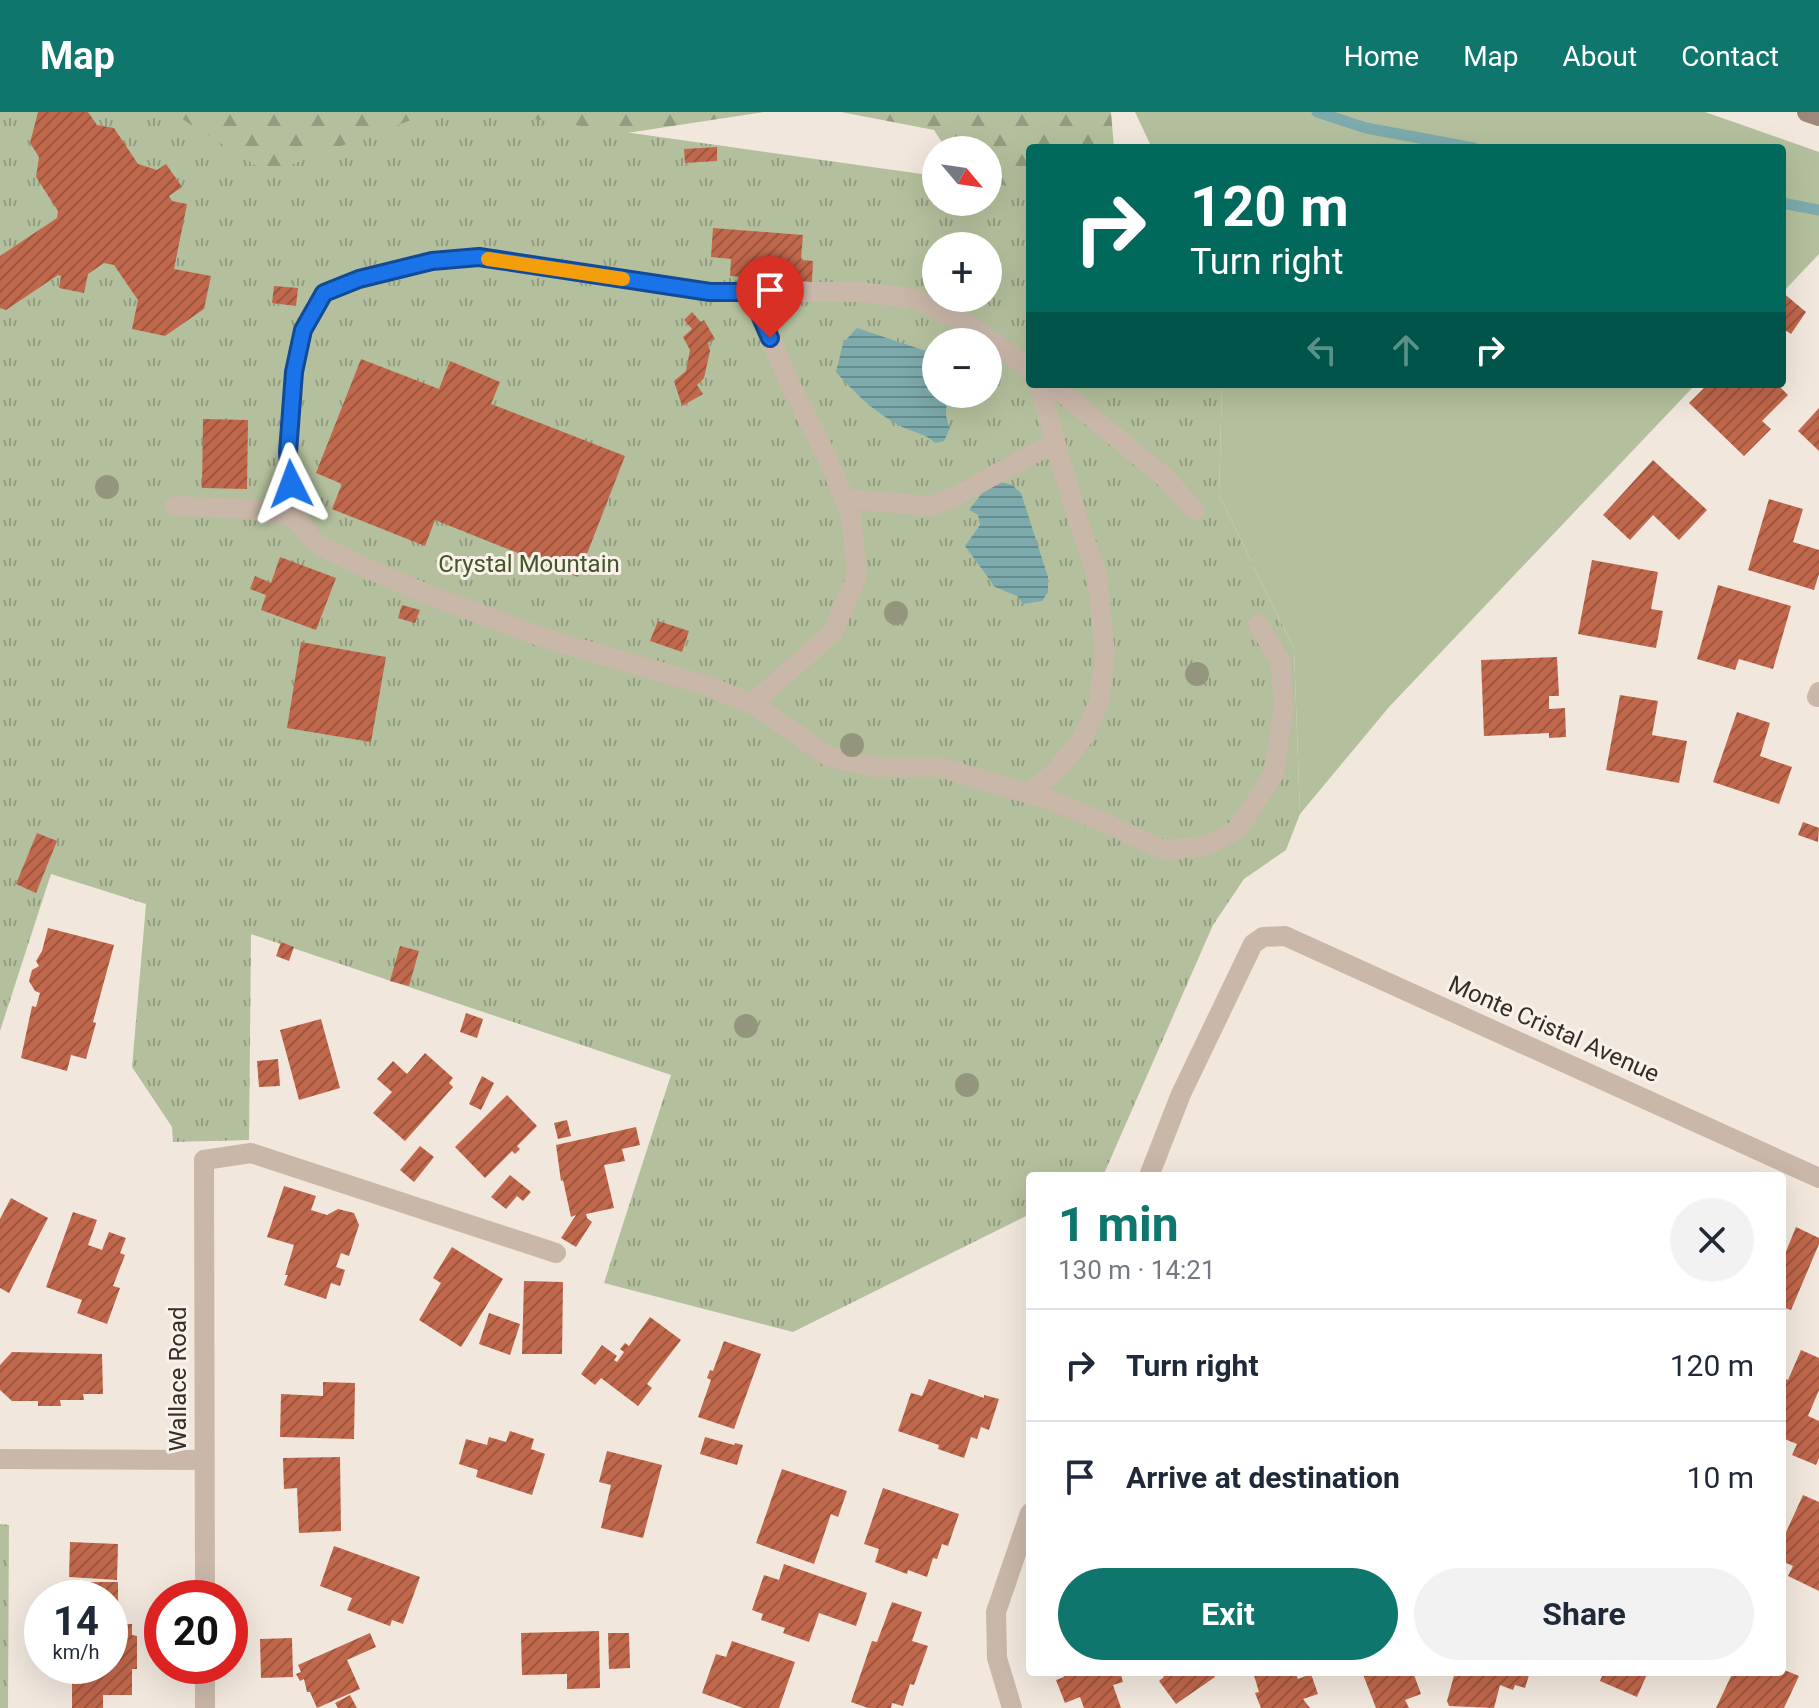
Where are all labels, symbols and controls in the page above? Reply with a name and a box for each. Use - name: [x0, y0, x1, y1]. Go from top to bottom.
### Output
- text: Map: [40, 34, 115, 78]
- text: Home: [1344, 40, 1419, 73]
- text: Map: [1463, 40, 1519, 73]
- text: About: [1563, 40, 1637, 73]
- text: Contact: [1681, 40, 1779, 73]
- north arrow: [922, 136, 1002, 216]
- map controls: [922, 136, 1002, 408]
- text: 120 m: [1190, 174, 1349, 240]
- icon: right: [1058, 176, 1162, 280]
- button: +: [922, 232, 1002, 312]
- text: Turn right: [1190, 241, 1343, 283]
- pin: [736, 256, 804, 338]
- icon: arrive: [748, 268, 792, 312]
- button: −: [922, 328, 1002, 408]
- icon: left: [1300, 328, 1344, 372]
- icon: ahead: [1384, 328, 1428, 372]
- icon: right: [1468, 328, 1512, 372]
- position arrow: [249, 442, 333, 526]
- park label: Crystal Mountain: [438, 550, 620, 578]
- street label: Monte Cristal Avenue: [1444, 970, 1664, 1088]
- text: 1 min: [1058, 1196, 1179, 1253]
- button: close: [1670, 1198, 1754, 1282]
- text: 130 m · 14:21: [1058, 1255, 1216, 1285]
- street label: Wallace Road: [164, 1307, 192, 1452]
- icon: right: [1058, 1343, 1102, 1387]
- text: Turn right: [1126, 1348, 1259, 1383]
- text: 120 m: [1670, 1348, 1754, 1383]
- icon: arrive: [1058, 1455, 1102, 1499]
- text: Arrive at destination: [1126, 1460, 1400, 1495]
- text: 10 m: [1687, 1460, 1754, 1495]
- button: Exit: [1058, 1568, 1398, 1660]
- button: Share: [1414, 1568, 1754, 1660]
- speed limit sign: 20: [144, 1580, 248, 1684]
- text: 14: [53, 1598, 99, 1645]
- text: km/h: [53, 1640, 99, 1664]

